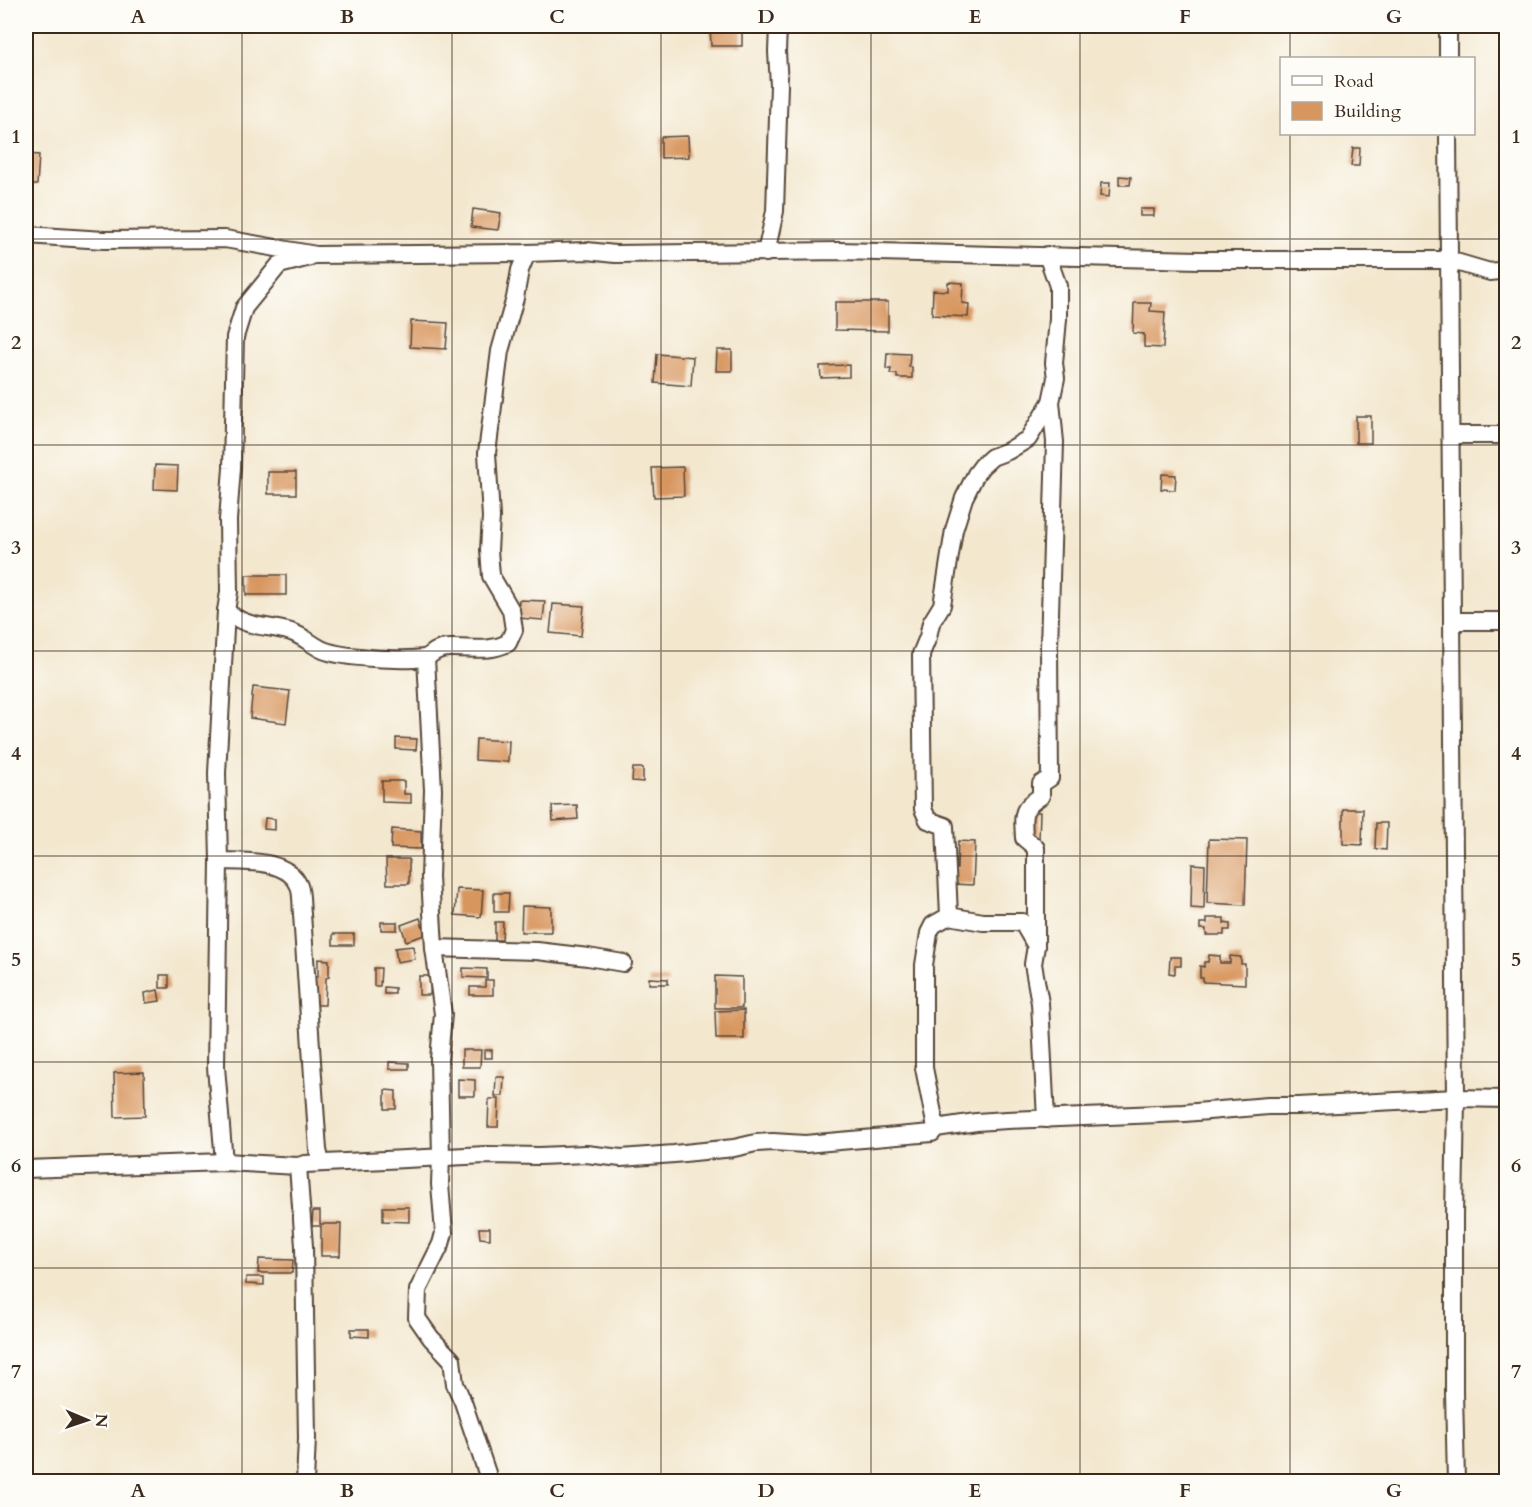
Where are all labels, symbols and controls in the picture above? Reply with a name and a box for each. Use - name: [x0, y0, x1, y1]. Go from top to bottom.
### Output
- text: A: [130, 3, 146, 30]
- text: B: [340, 3, 354, 30]
- text: C: [549, 3, 565, 30]
- text: D: [757, 3, 775, 30]
- text: E: [969, 3, 981, 30]
- text: F: [1179, 3, 1191, 30]
- text: G: [1386, 3, 1402, 30]
- legend: [1280, 57, 1475, 135]
- text: Road: [1334, 69, 1374, 94]
- text: Building: [1334, 99, 1402, 124]
- text: 1: [11, 123, 21, 150]
- text: 1: [1511, 123, 1521, 150]
- text: 2: [11, 329, 21, 356]
- text: 2: [1511, 329, 1521, 356]
- text: 3: [11, 534, 21, 561]
- text: 3: [1511, 534, 1521, 561]
- text: 4: [11, 740, 21, 767]
- text: 4: [1511, 740, 1521, 767]
- text: 5: [11, 946, 21, 973]
- text: 5: [1511, 946, 1521, 973]
- text: 6: [11, 1152, 21, 1179]
- text: 6: [1511, 1152, 1521, 1179]
- text: 7: [11, 1358, 21, 1385]
- text: 7: [1511, 1358, 1521, 1385]
- north arrow: [57, 1390, 117, 1450]
- text: N: [90, 1413, 112, 1428]
- text: A: [130, 1477, 146, 1504]
- text: B: [340, 1477, 354, 1504]
- text: C: [549, 1477, 565, 1504]
- text: D: [757, 1477, 775, 1504]
- text: E: [969, 1477, 981, 1504]
- text: F: [1179, 1477, 1191, 1504]
- text: G: [1386, 1477, 1402, 1504]

